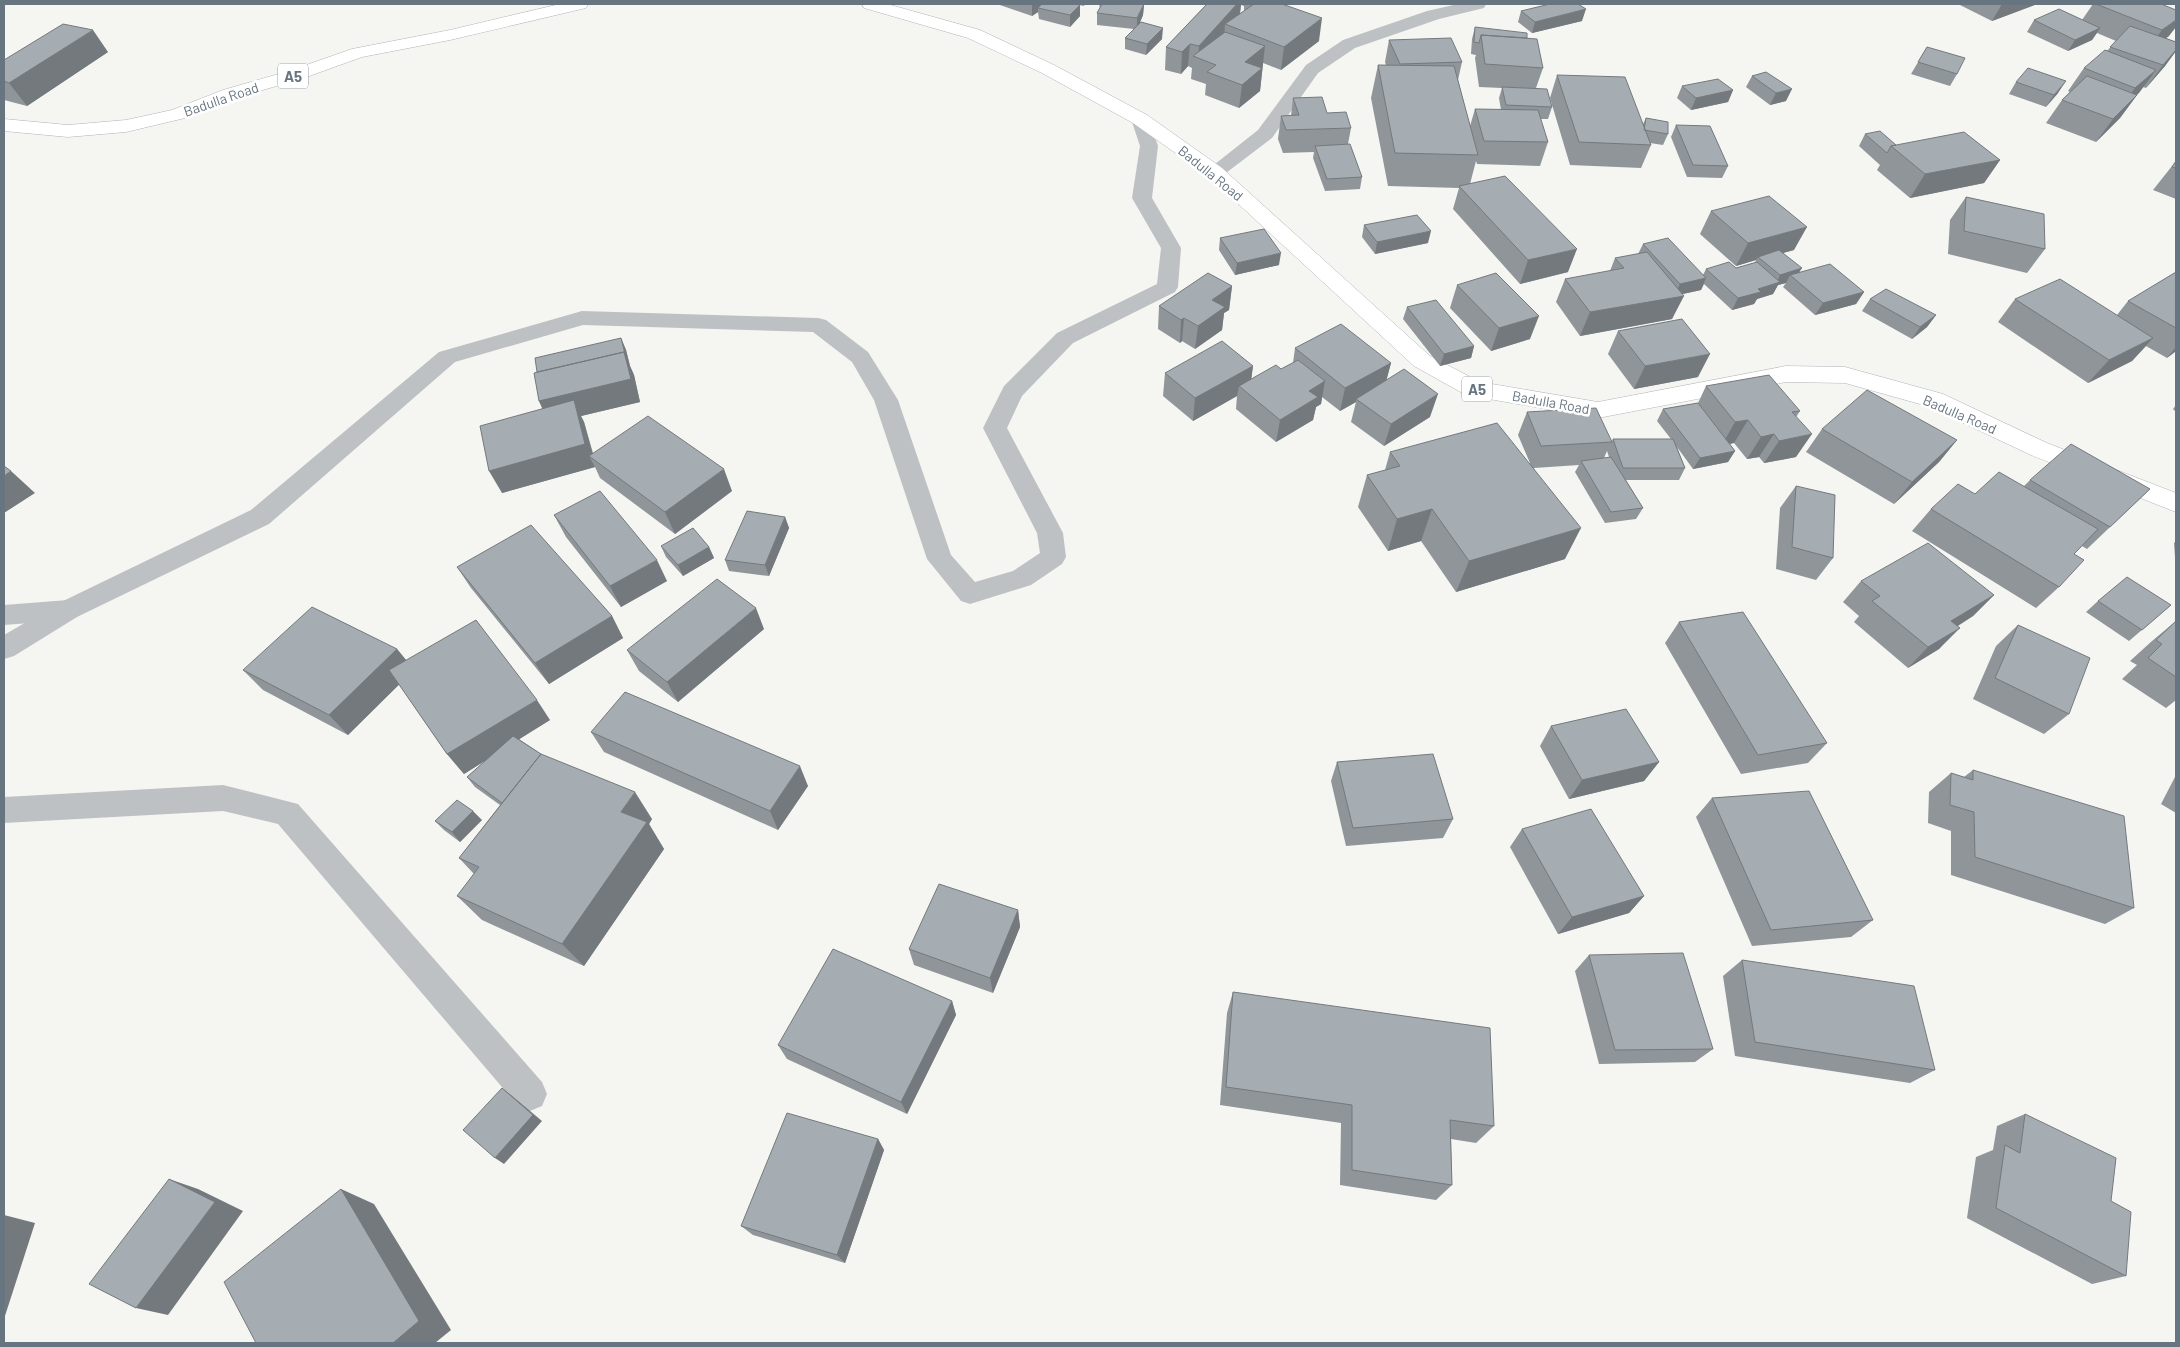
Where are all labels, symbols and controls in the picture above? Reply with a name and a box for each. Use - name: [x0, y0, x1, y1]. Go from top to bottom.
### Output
- road number: A5: [278, 64, 308, 88]
- street label: Badulla Road: [181, 78, 261, 120]
- street label: Badulla Road: [1175, 142, 1247, 204]
- road number: A5: [1462, 376, 1492, 402]
- street label: Badulla Road: [1511, 387, 1591, 417]
- street label: Badulla Road: [1921, 391, 1999, 437]

